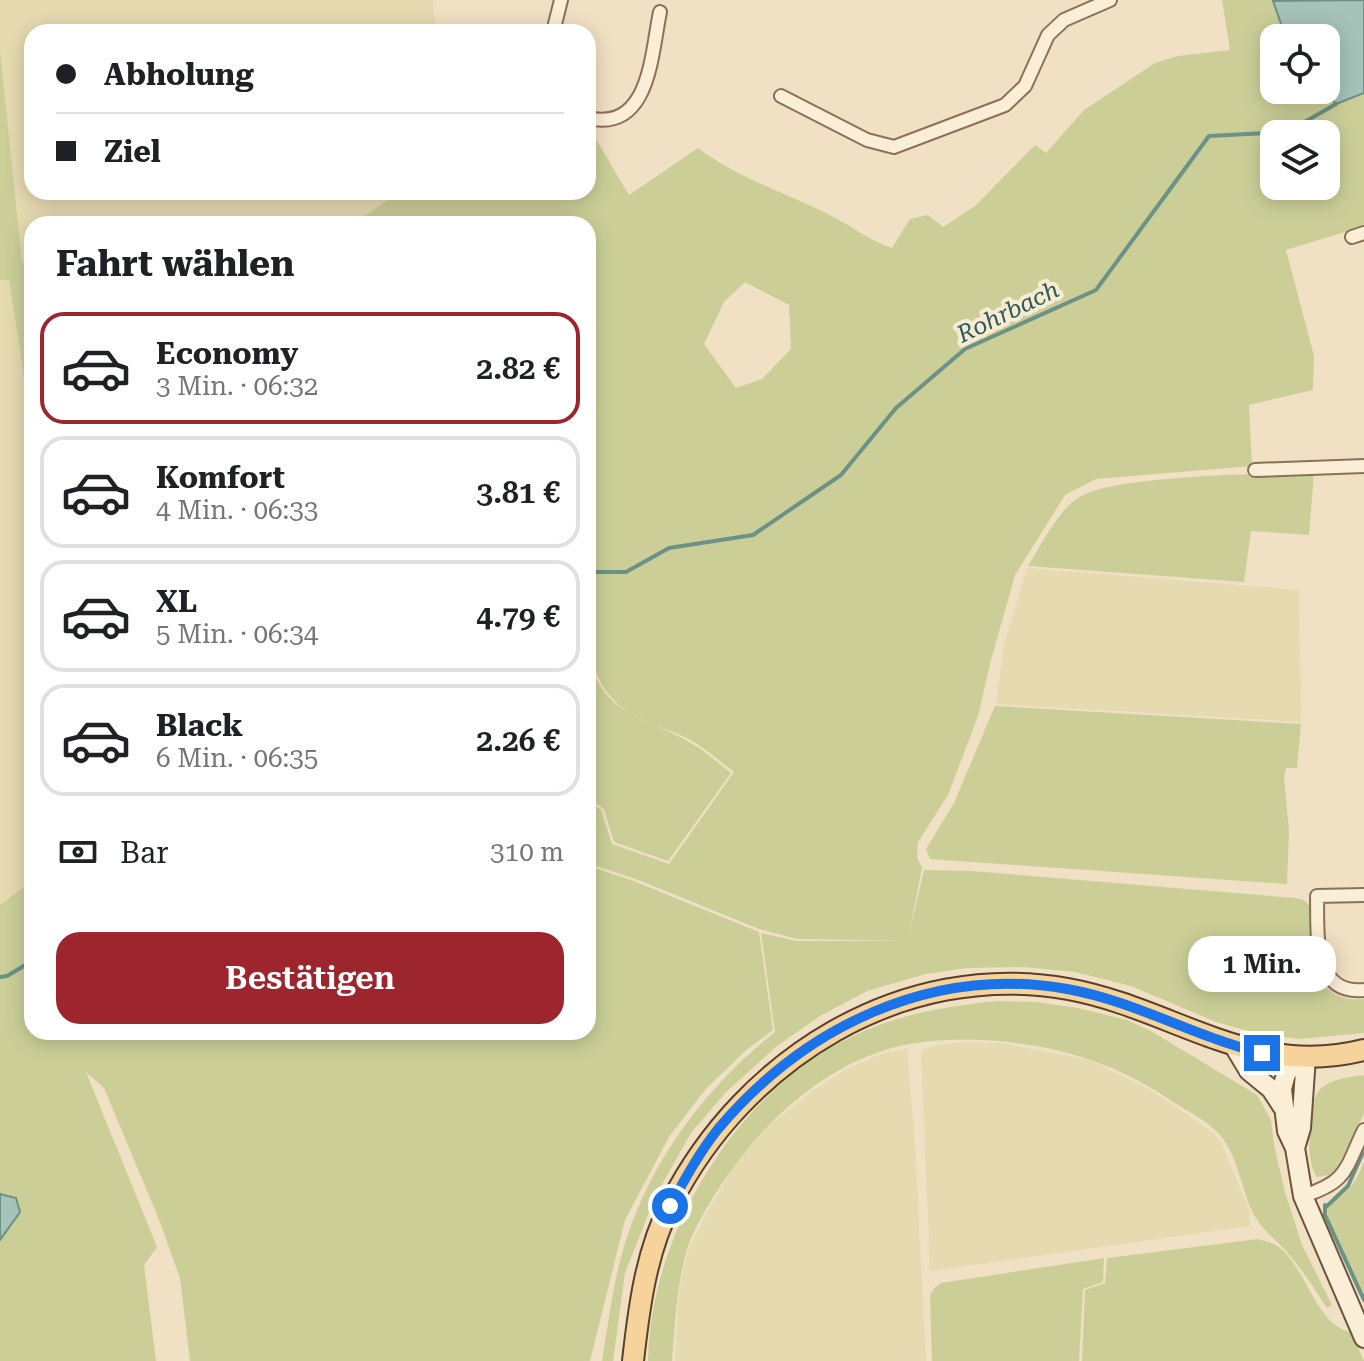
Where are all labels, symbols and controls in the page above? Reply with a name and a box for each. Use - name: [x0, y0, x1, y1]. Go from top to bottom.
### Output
- map controls: [1260, 24, 1340, 200]
- button: locate: [1260, 24, 1340, 104]
- text: Abholung: [104, 57, 254, 92]
- button: layers: [1260, 120, 1340, 200]
- text: Ziel: [104, 134, 161, 169]
- text: Fahrt wählen: [56, 243, 294, 285]
- water label: Rohrbach: [952, 275, 1064, 349]
- icon: car: [60, 332, 132, 404]
- text: Economy: [156, 336, 298, 371]
- text: 2.82 €: [476, 351, 560, 386]
- text: 3 Min. · 06:32: [156, 371, 318, 401]
- icon: car: [60, 456, 132, 528]
- text: Komfort: [156, 460, 285, 495]
- text: 3.81 €: [476, 475, 560, 510]
- text: 4 Min. · 06:33: [156, 495, 318, 525]
- icon: car: [60, 580, 132, 652]
- text: XL: [156, 584, 197, 619]
- text: 4.79 €: [476, 599, 560, 634]
- text: 5 Min. · 06:34: [156, 619, 318, 649]
- icon: car: [60, 704, 132, 776]
- text: Black: [156, 708, 243, 743]
- text: 2.26 €: [476, 723, 560, 758]
- text: 6 Min. · 06:35: [156, 743, 318, 773]
- icon: cash: [56, 830, 100, 874]
- text: Bar: [120, 835, 169, 870]
- text: 310 m: [490, 837, 564, 867]
- button: Bestätigen: [56, 932, 564, 1024]
- callout: 1 Min.: [1188, 937, 1336, 993]
- text: 1 Min.: [1222, 949, 1302, 979]
- route end: [1244, 1035, 1280, 1071]
- route start: [652, 1188, 688, 1224]

